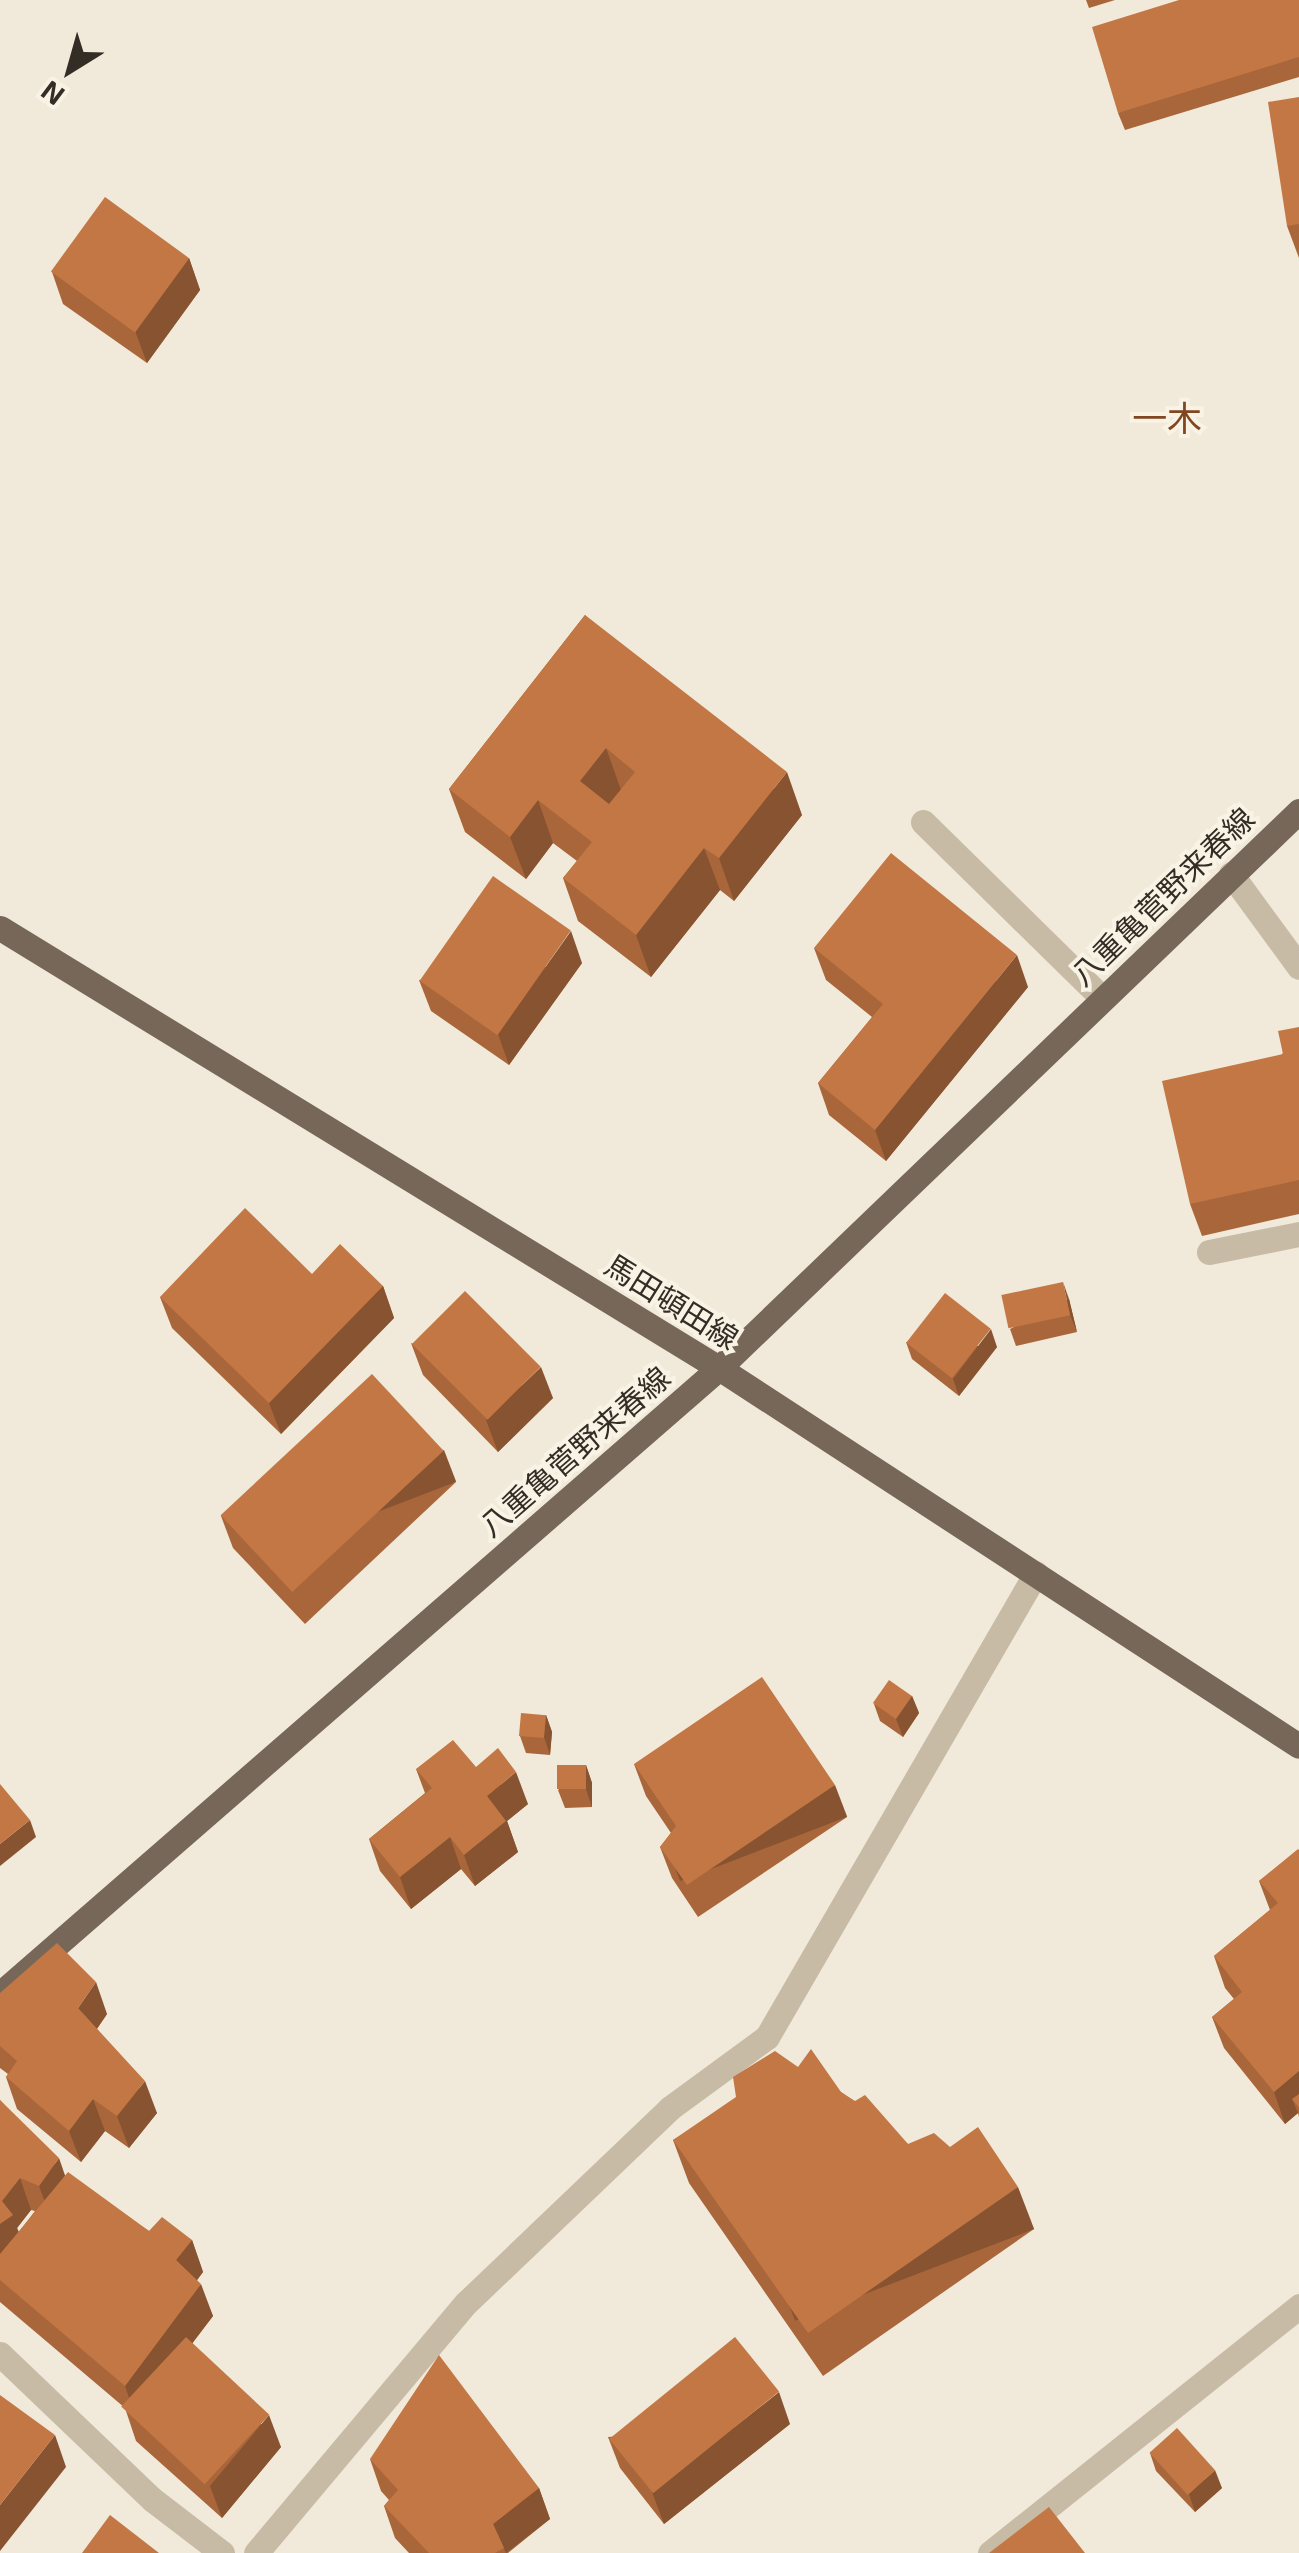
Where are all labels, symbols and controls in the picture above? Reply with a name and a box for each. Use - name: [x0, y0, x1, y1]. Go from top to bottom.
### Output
- north arrow: [20, 20, 120, 120]
- text: N: [34, 74, 70, 114]
- district label: 一木: [1132, 396, 1202, 438]
- street label: 八重亀菅野来春線: [1063, 800, 1261, 992]
- street label: 馬田頓田線: [599, 1246, 745, 1356]
- street label: 八重亀菅野来春線: [472, 1359, 676, 1543]

